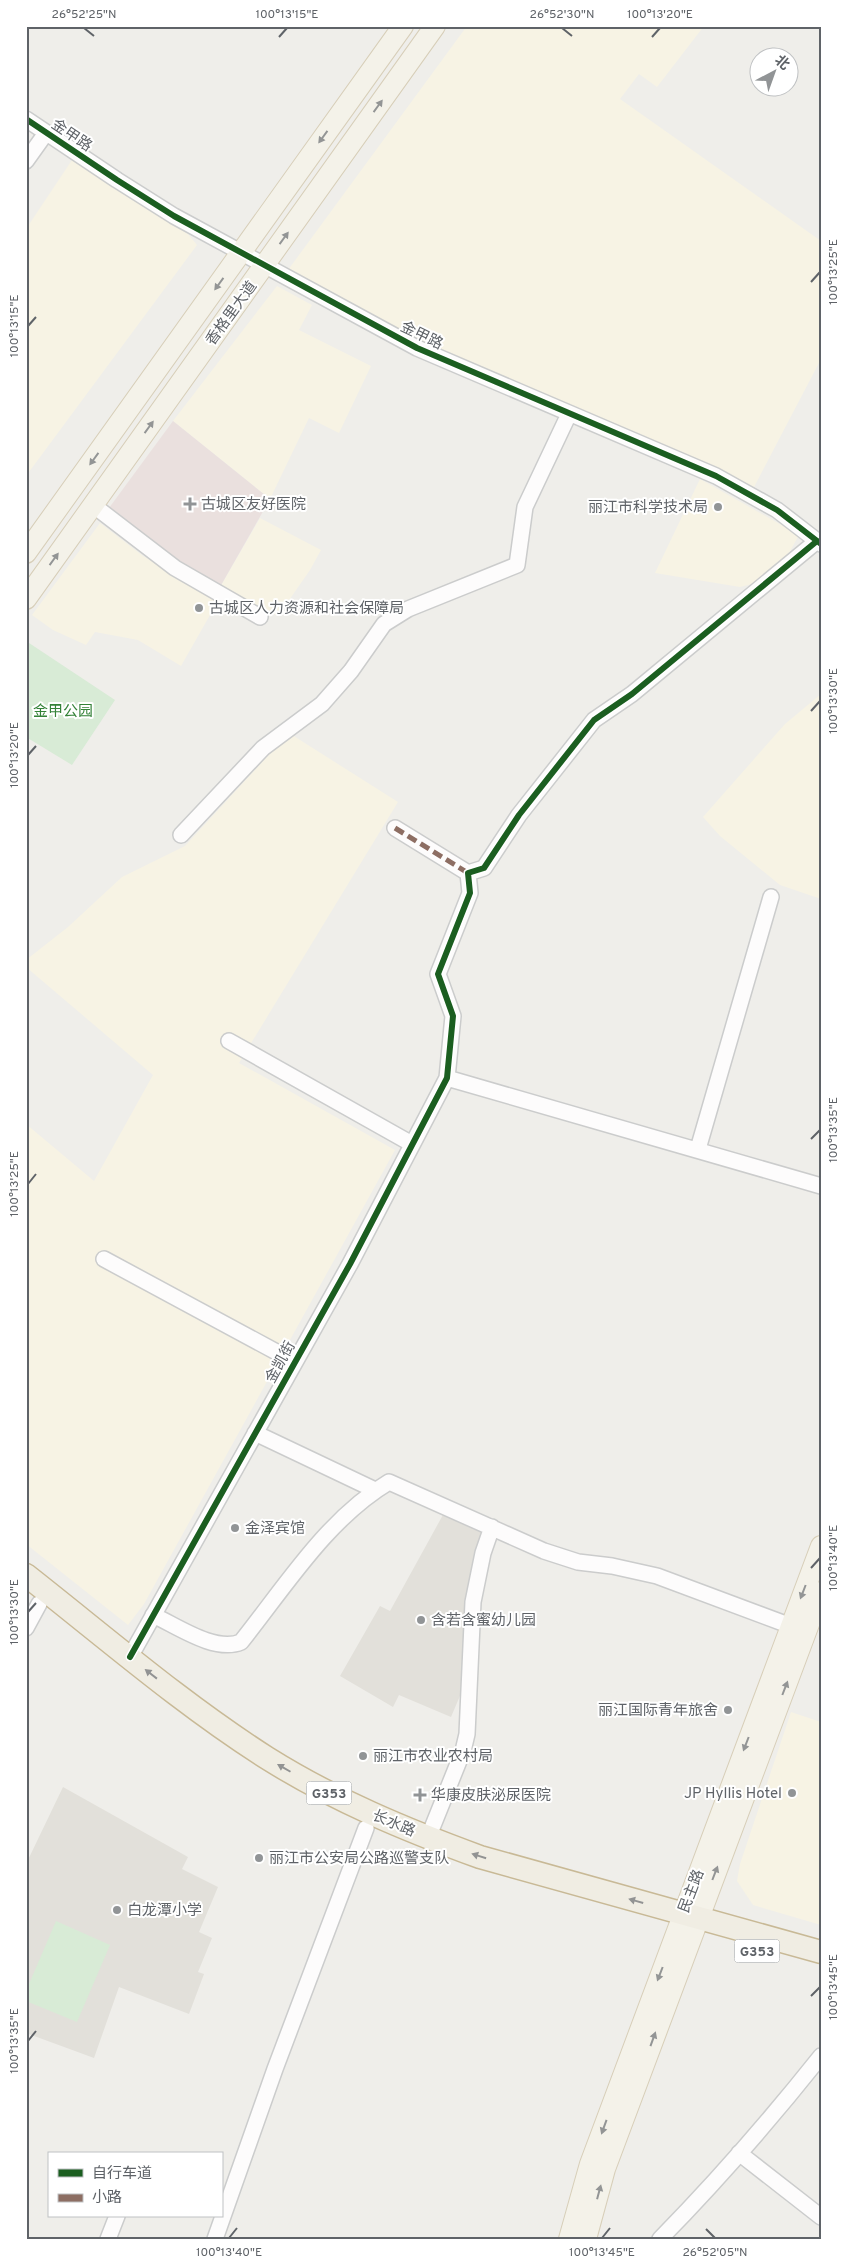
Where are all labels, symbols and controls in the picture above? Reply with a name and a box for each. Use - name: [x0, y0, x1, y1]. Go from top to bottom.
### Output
- text: 26°52'25"N: [52, 7, 116, 23]
- text: 100°13'15"E: [256, 7, 318, 23]
- text: 26°52'30"N: [530, 7, 594, 23]
- text: 100°13'20"E: [627, 7, 693, 23]
- north arrow: [750, 48, 800, 98]
- text: 北: [771, 52, 792, 74]
- one-way arrow: [373, 100, 384, 113]
- street label: 金甲路: [47, 116, 95, 157]
- one-way arrow: [318, 130, 328, 144]
- one-way arrow: [279, 231, 289, 245]
- text: 100°13'25"E: [826, 239, 842, 305]
- one-way arrow: [214, 277, 224, 290]
- street label: 香格里大道: [202, 278, 262, 350]
- text: 100°13'15"E: [7, 295, 23, 357]
- street label: 金甲路: [397, 318, 446, 355]
- one-way arrow: [144, 420, 154, 434]
- one-way arrow: [89, 452, 99, 465]
- place label: 古城区友好医院: [201, 495, 306, 515]
- marker: 古城区友好医院: [183, 497, 197, 511]
- place label: 丽江市科学技术局: [588, 499, 708, 518]
- marker: 丽江市科学技术局: [712, 501, 724, 513]
- one-way arrow: [49, 552, 59, 566]
- place label: 古城区人力资源和社会保障局: [209, 600, 404, 619]
- marker: 古城区人力资源和社会保障局: [193, 602, 205, 614]
- text: 100°13'30"E: [826, 668, 842, 734]
- park label: 金甲公园: [33, 703, 93, 722]
- text: 100°13'20"E: [7, 722, 23, 788]
- text: 100°13'35"E: [826, 1097, 842, 1163]
- text: 100°13'25"E: [7, 1151, 23, 1217]
- street label: 金凯街: [262, 1338, 301, 1387]
- place label: 金泽宾馆: [245, 1520, 305, 1539]
- marker: 金泽宾馆: [229, 1522, 241, 1534]
- text: 100°13'40"E: [826, 1525, 842, 1591]
- text: 100°13'30"E: [7, 1579, 23, 1645]
- one-way arrow: [799, 1585, 807, 1600]
- place label: 含若含蜜幼儿园: [431, 1612, 536, 1631]
- marker: 含若含蜜幼儿园: [415, 1614, 427, 1626]
- one-way arrow: [145, 1668, 158, 1679]
- one-way arrow: [781, 1680, 789, 1695]
- place label: 丽江国际青年旅舍: [598, 1702, 718, 1721]
- marker: 丽江国际青年旅舍: [722, 1704, 734, 1716]
- one-way arrow: [742, 1737, 750, 1752]
- place label: 丽江市农业农村局: [373, 1747, 493, 1767]
- marker: 丽江市农业农村局: [357, 1750, 369, 1762]
- one-way arrow: [277, 1763, 290, 1772]
- road number: G353: [306, 1782, 352, 1805]
- place label: JP Hyllis Hotel: [684, 1785, 782, 1804]
- place label: 华康皮肤泌尿医院: [431, 1786, 551, 1806]
- marker: JP Hyllis Hotel: [786, 1787, 798, 1799]
- marker: 华康皮肤泌尿医院: [413, 1788, 427, 1802]
- street label: 长水路: [369, 1807, 418, 1842]
- place label: 丽江市公安局公路巡警支队: [269, 1850, 449, 1869]
- marker: 丽江市公安局公路巡警支队: [253, 1852, 265, 1864]
- one-way arrow: [472, 1852, 487, 1859]
- one-way arrow: [711, 1865, 719, 1880]
- street label: 民主路: [675, 1867, 709, 1916]
- one-way arrow: [628, 1896, 643, 1904]
- place label: 白龙潭小学: [127, 1901, 202, 1921]
- marker: 白龙潭小学: [111, 1904, 123, 1916]
- road number: G353: [734, 1940, 780, 1962]
- text: 100°13'45"E: [826, 1954, 842, 2020]
- one-way arrow: [656, 1967, 664, 1982]
- text: 100°13'35"E: [7, 2008, 23, 2074]
- one-way arrow: [650, 2031, 657, 2046]
- one-way arrow: [599, 2119, 607, 2134]
- legend: [48, 2152, 222, 2218]
- text: 自行车道: [92, 2165, 152, 2184]
- one-way arrow: [595, 2184, 603, 2199]
- text: 小路: [92, 2189, 122, 2208]
- text: 100°13'40"E: [196, 2245, 262, 2261]
- text: 100°13'45"E: [569, 2245, 635, 2261]
- text: 26°52'05"N: [682, 2245, 748, 2261]

